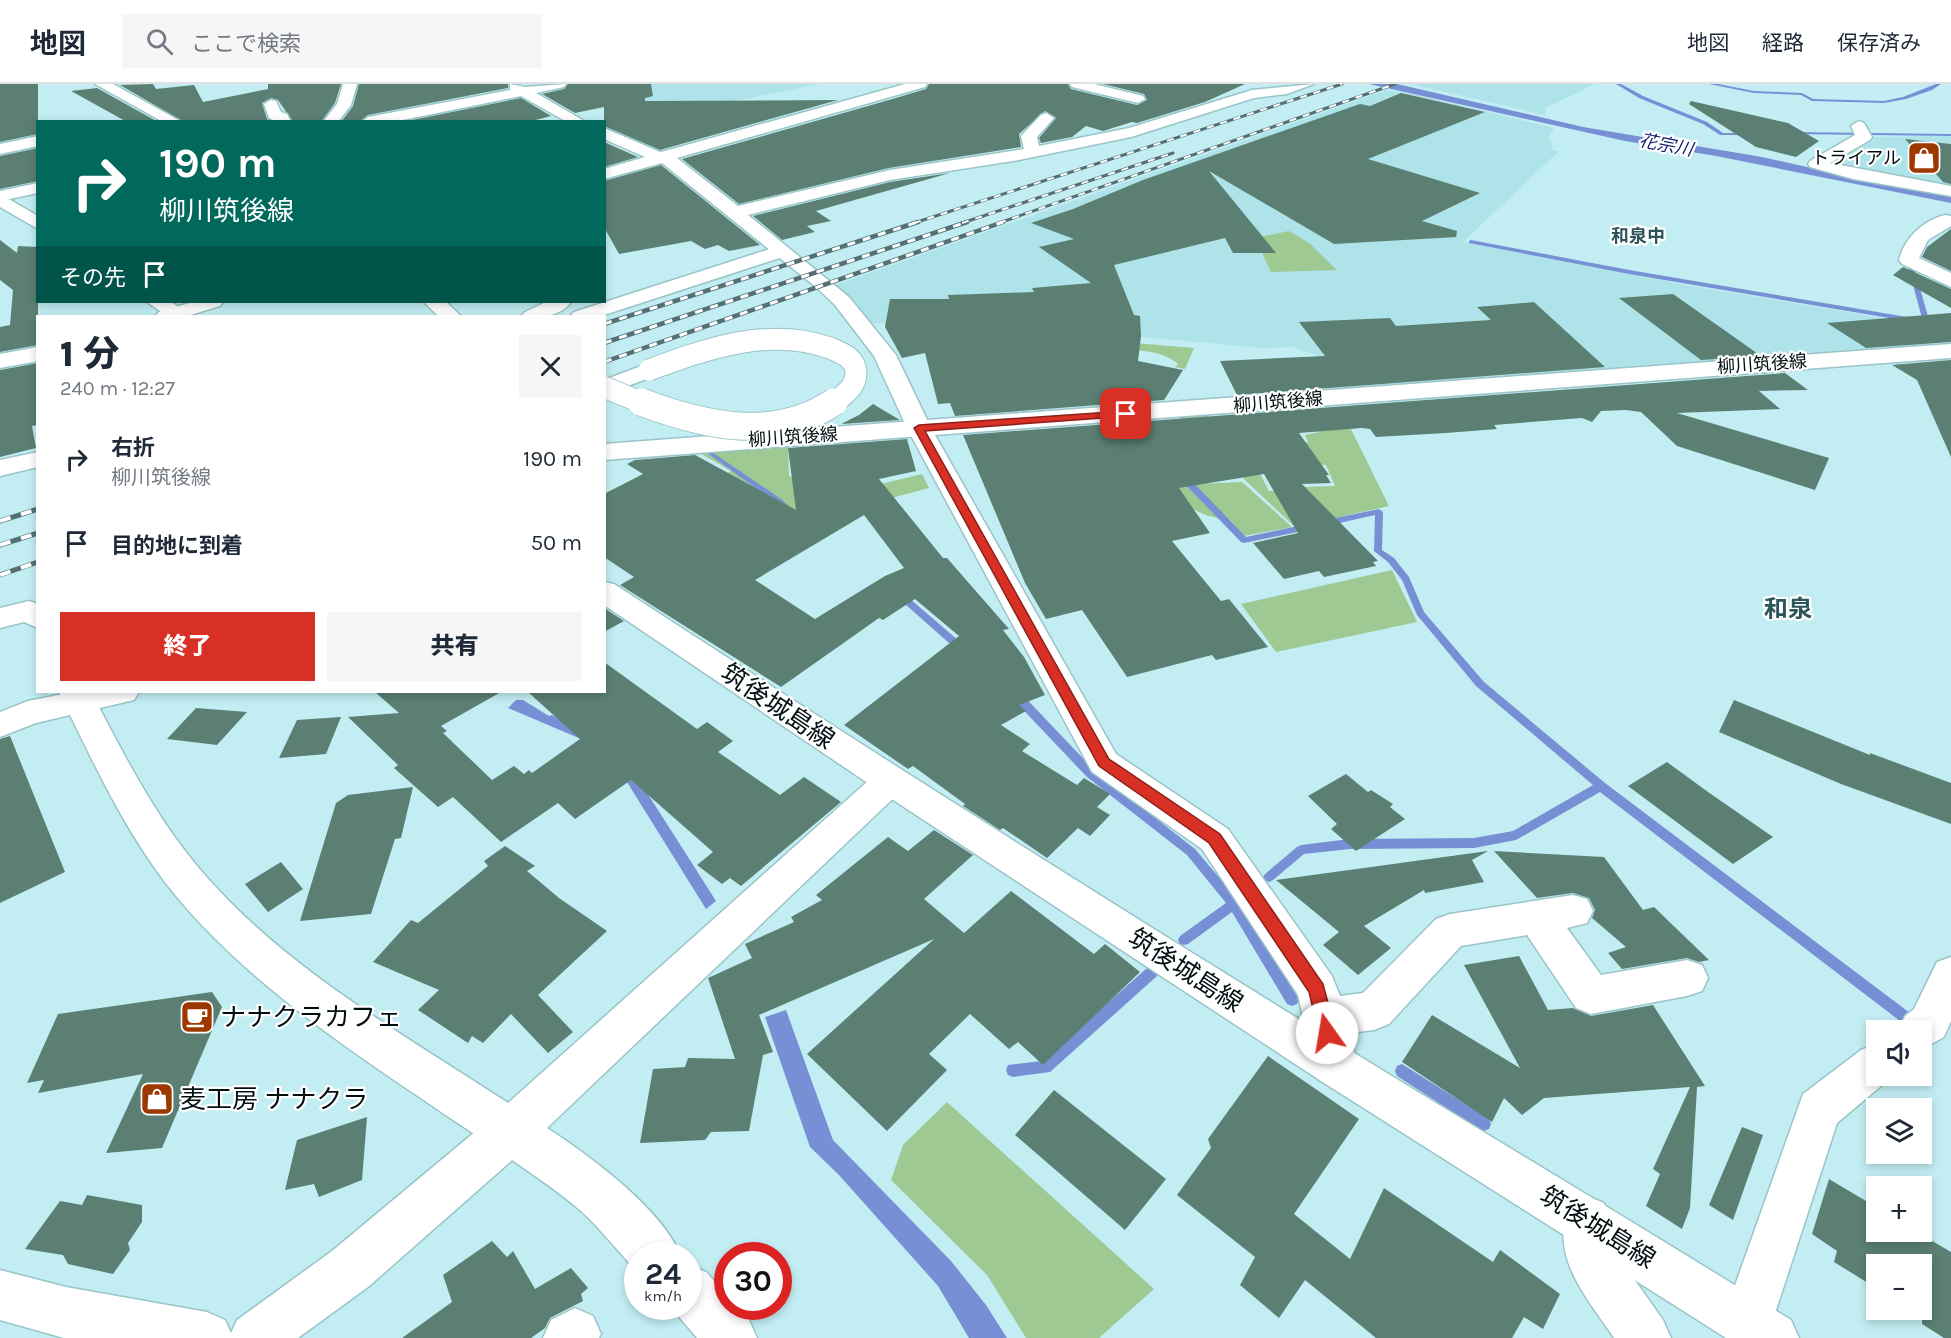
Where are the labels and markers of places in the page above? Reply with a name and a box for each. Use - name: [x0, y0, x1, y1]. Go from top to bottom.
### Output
- shop icon: トライアル: [1906, 140, 1942, 176]
- place label: トライアル: [1811, 147, 1901, 169]
- pin: [1100, 388, 1151, 439]
- cafe icon: ナナクラカフェ: [179, 999, 215, 1035]
- place label: ナナクラカフェ: [220, 1002, 402, 1033]
- shop icon: 麦工房 ナナクラ: [139, 1081, 175, 1117]
- place label: 麦工房 ナナクラ: [180, 1084, 368, 1115]

